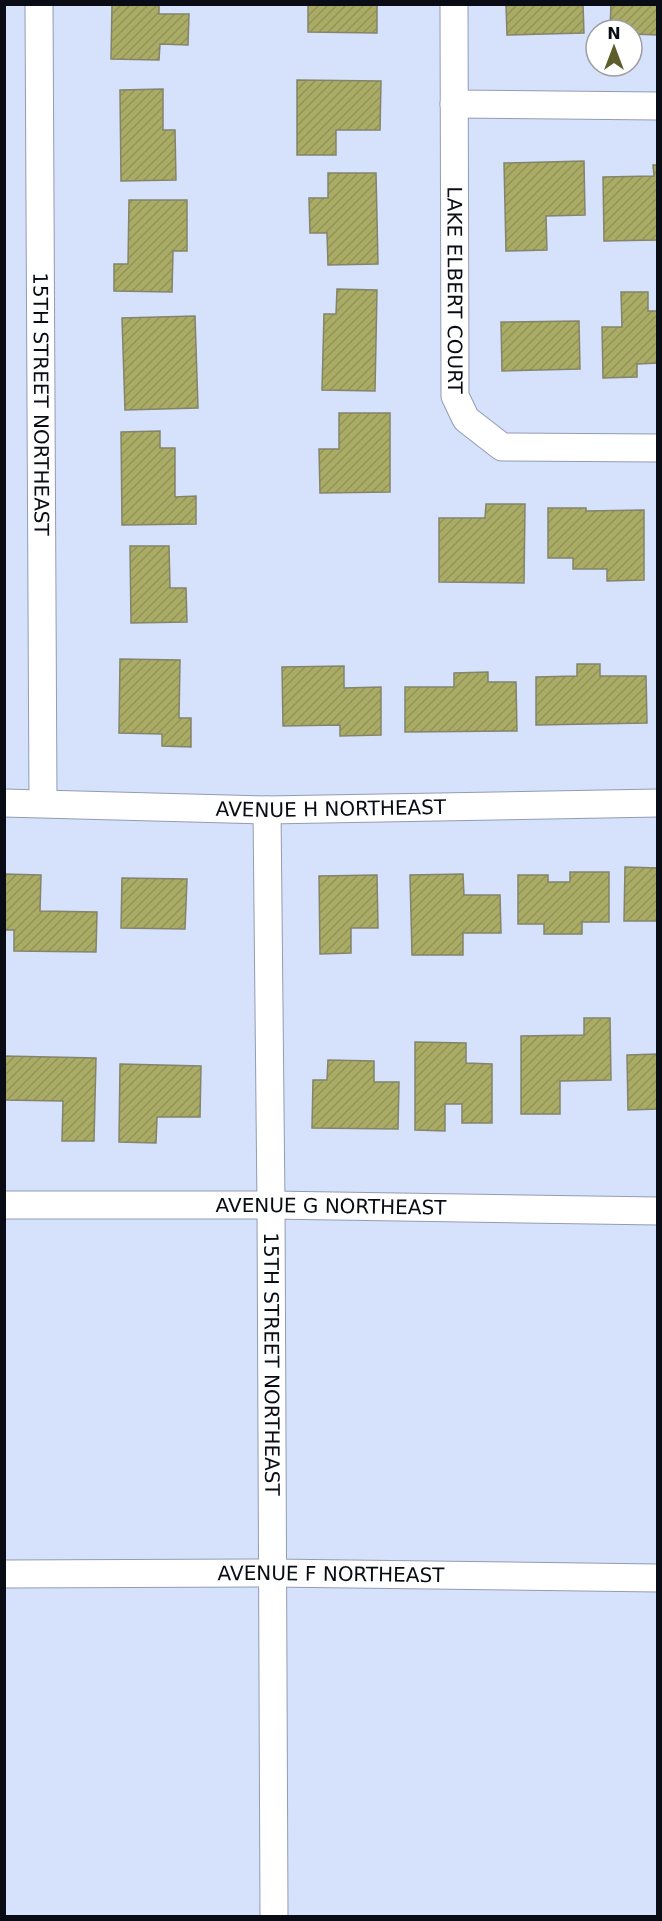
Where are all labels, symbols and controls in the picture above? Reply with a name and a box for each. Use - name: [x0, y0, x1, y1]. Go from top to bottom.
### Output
- north arrow: [584, 18, 644, 78]
- text: N: [607, 24, 621, 43]
- street label: LAKE ELBERT COURT: [442, 186, 467, 395]
- street label: 15TH STREET NORTHEAST: [28, 272, 54, 537]
- street label: AVENUE H NORTHEAST: [215, 795, 447, 822]
- street label: AVENUE G NORTHEAST: [216, 1193, 447, 1220]
- street label: 15TH STREET NORTHEAST: [259, 1232, 284, 1497]
- street label: AVENUE F NORTHEAST: [218, 1561, 445, 1587]

